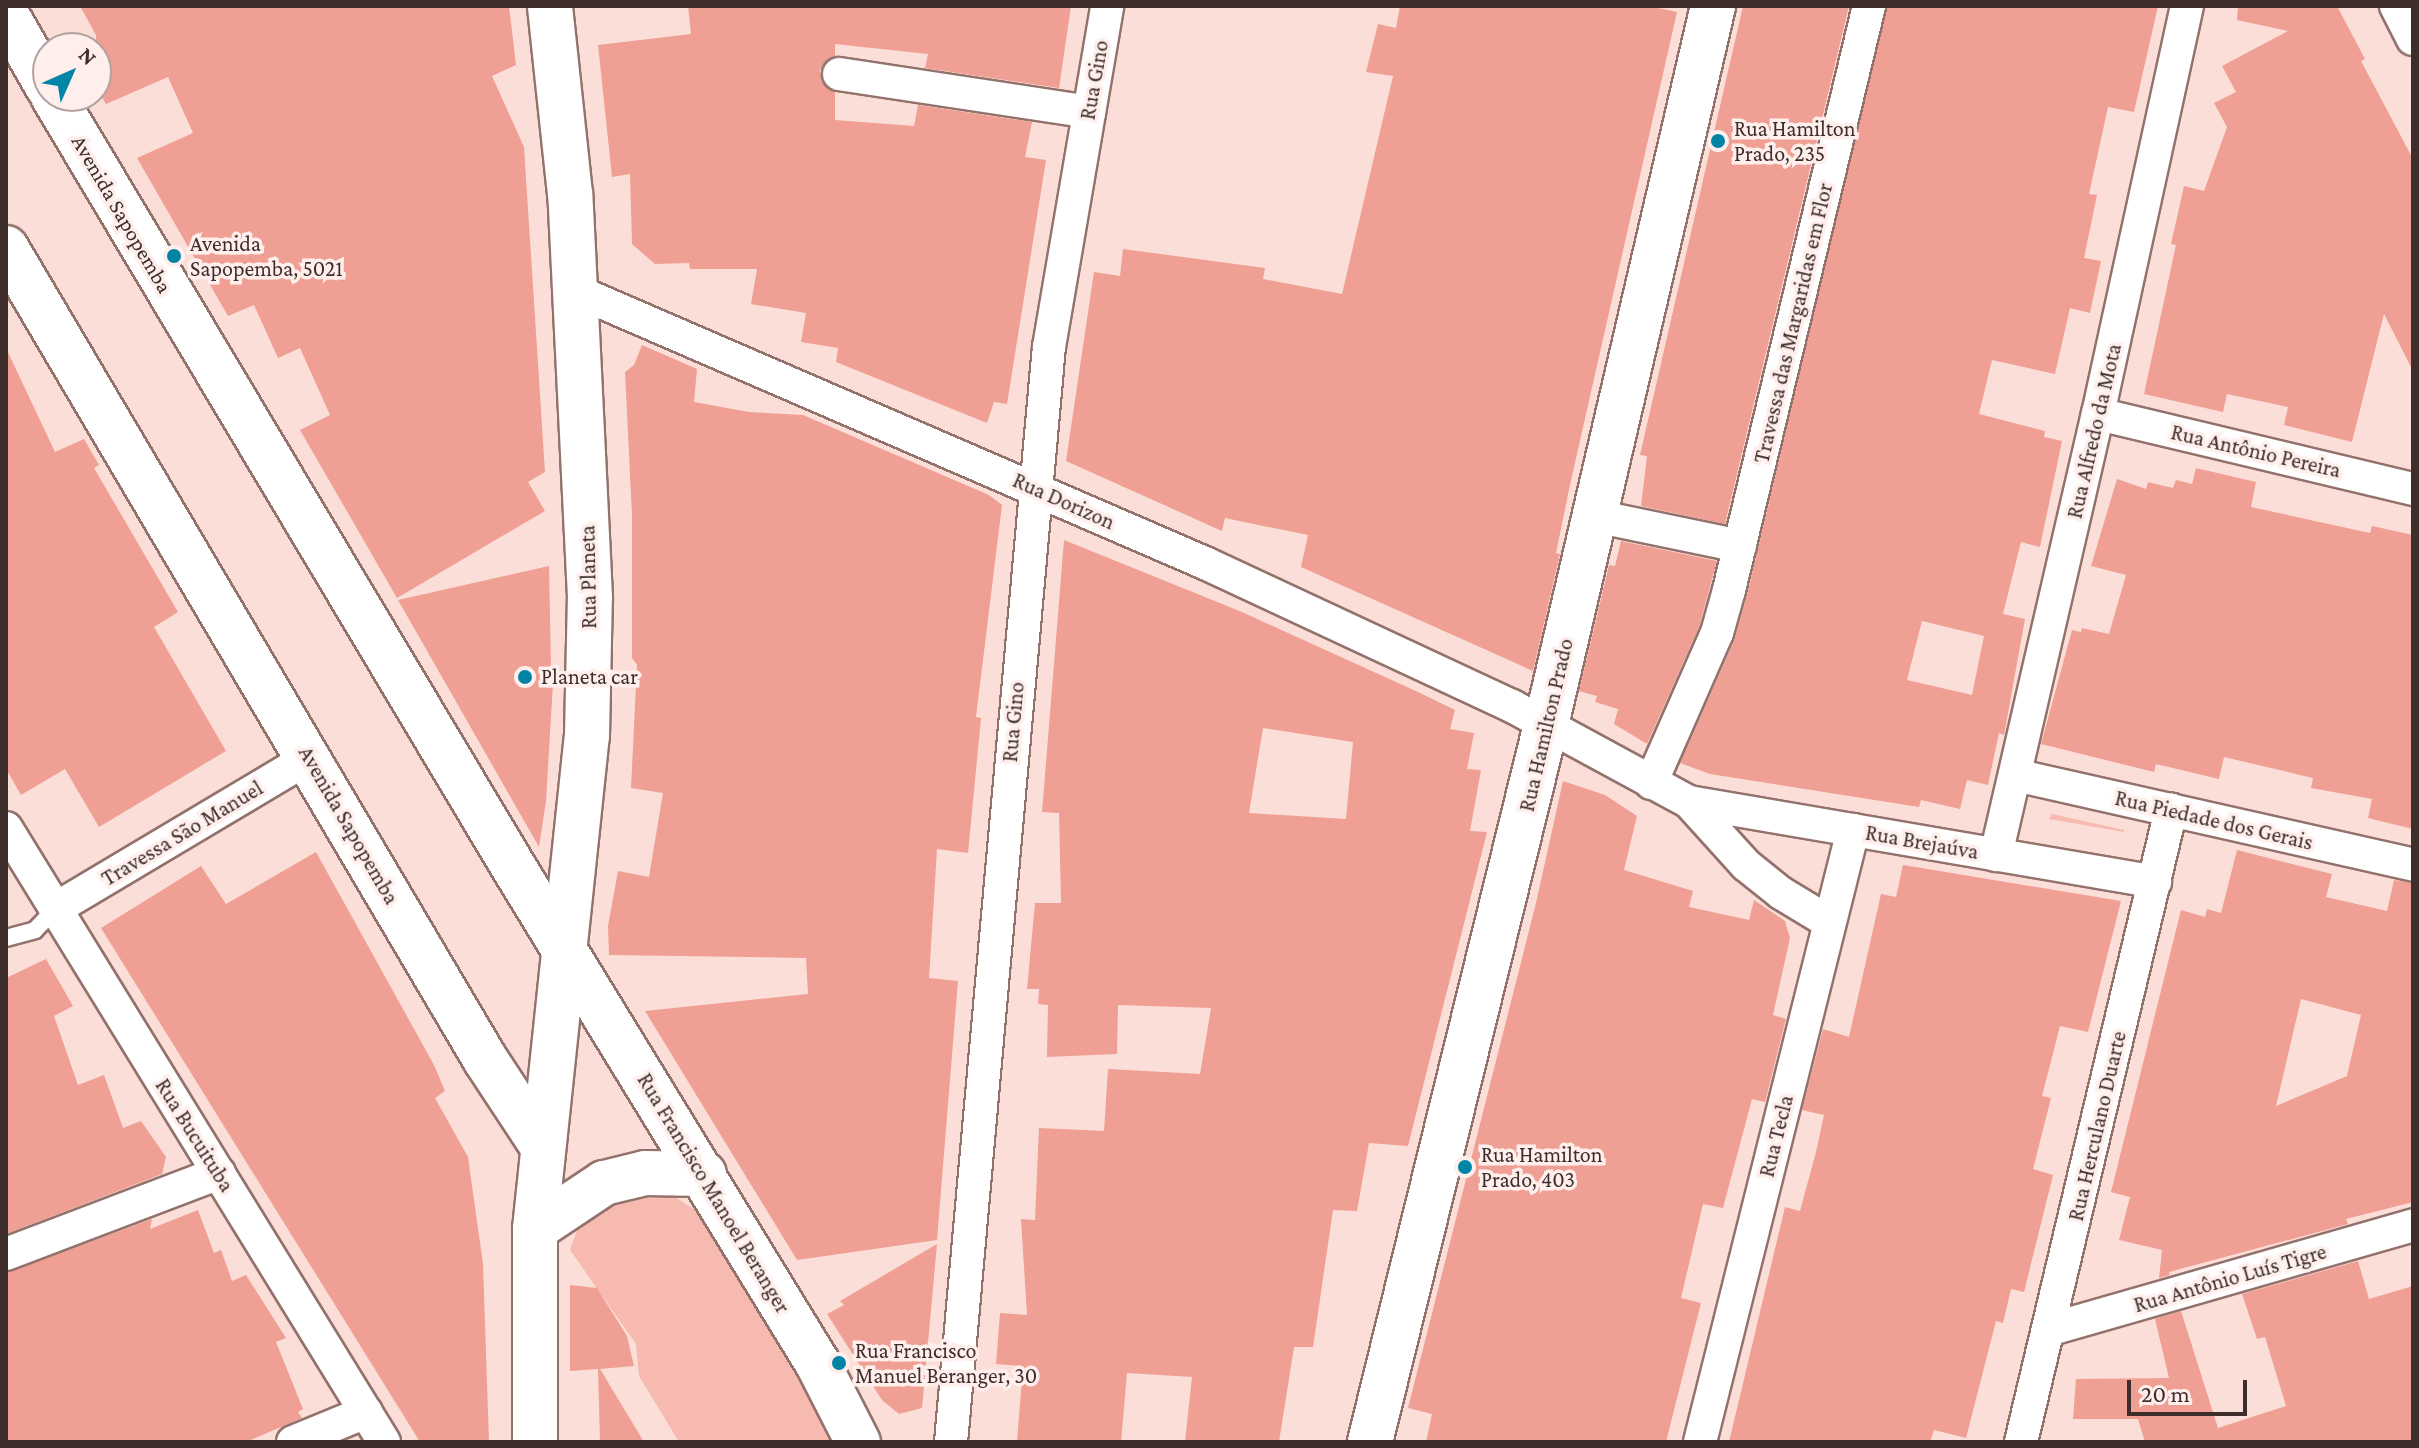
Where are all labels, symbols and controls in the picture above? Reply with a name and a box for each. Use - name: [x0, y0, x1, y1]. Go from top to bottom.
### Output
- north arrow: [32, 32, 112, 112]
- street label: Rua Gino: [1074, 38, 1114, 122]
- text: N: [74, 42, 102, 70]
- place label: Rua Hamilton Prado, 235: [1734, 115, 1856, 166]
- street label: Avenida Sapopemba: [66, 130, 178, 298]
- marker: Rua Hamilton Prado, 235: [1709, 132, 1727, 150]
- street label: Travessa das Margaridas em Flor: [1748, 180, 1838, 466]
- place label: Avenida Sapopemba, 5021: [190, 230, 343, 282]
- marker: Avenida Sapopemba, 5021: [165, 247, 183, 265]
- street label: Rua Alfredo da Mota: [2061, 341, 2127, 521]
- street label: Rua Antônio Pereira: [2169, 419, 2343, 483]
- street label: Rua Dorizon: [1009, 467, 1119, 535]
- street label: Rua Planeta: [574, 525, 602, 629]
- street label: Rua Hamilton Prado: [1513, 636, 1579, 814]
- place label: Planeta car: [541, 664, 638, 690]
- marker: Planeta car: [516, 668, 534, 686]
- street label: Rua Gino: [996, 681, 1030, 763]
- street label: Avenida Sapopemba: [293, 741, 405, 909]
- street label: Travessa São Manuel: [97, 774, 267, 892]
- street label: Rua Piedade dos Gerais: [2112, 784, 2316, 856]
- street label: Rua Brejaúva: [1863, 819, 1981, 865]
- street label: Rua Herculano Duarte: [2062, 1028, 2132, 1224]
- street label: Rua Francisco Manoel Beranger: [632, 1068, 796, 1318]
- street label: Rua Bucuituba: [150, 1073, 240, 1197]
- street label: Rua Tecla: [1753, 1092, 1799, 1180]
- place label: Rua Hamilton Prado, 403: [1481, 1141, 1603, 1192]
- marker: Rua Hamilton Prado, 403: [1456, 1158, 1474, 1176]
- street label: Rua Antônio Luís Tigre: [2131, 1238, 2329, 1318]
- place label: Rua Francisco Manuel Beranger, 30: [855, 1337, 1037, 1388]
- marker: Rua Francisco Manuel Beranger, 30: [830, 1354, 848, 1372]
- scale bar: [2131, 1364, 2251, 1414]
- text: 20 m: [2141, 1380, 2190, 1407]

